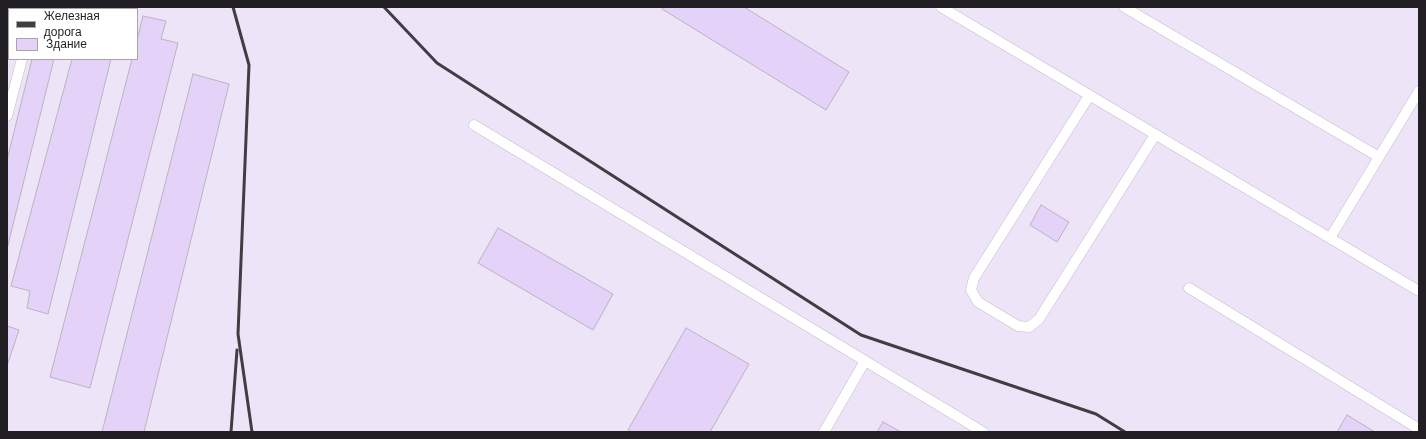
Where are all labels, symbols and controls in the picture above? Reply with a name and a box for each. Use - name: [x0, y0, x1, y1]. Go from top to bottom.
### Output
- legend: [8, 8, 138, 60]
- text: Железная дорога: [44, 8, 100, 40]
- text: Здание: [46, 36, 87, 52]

